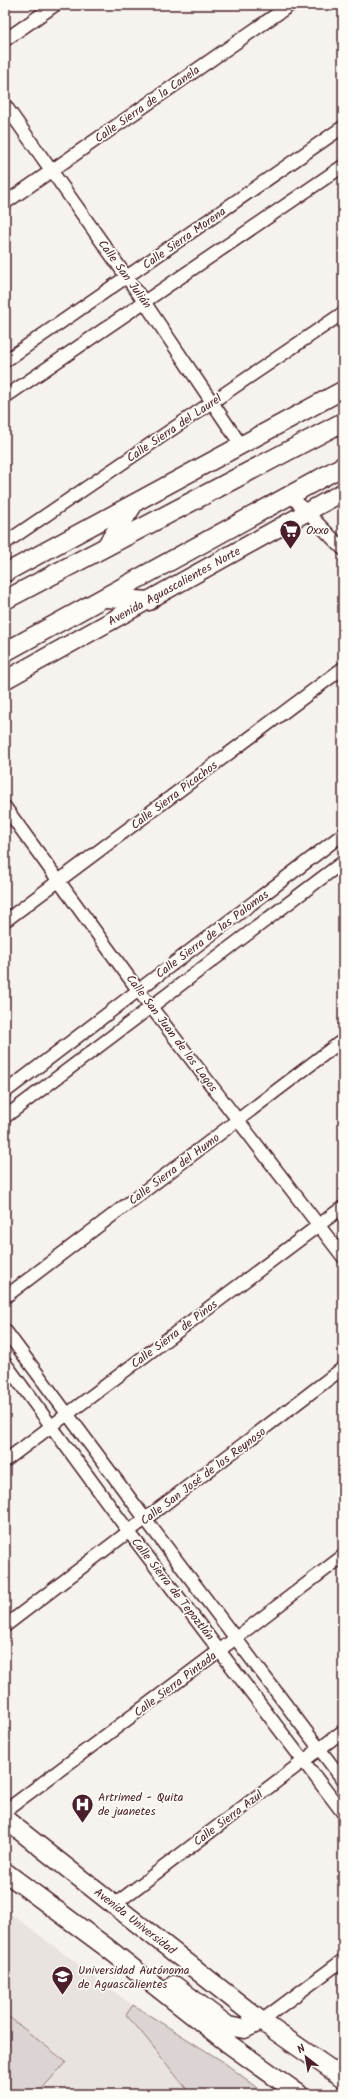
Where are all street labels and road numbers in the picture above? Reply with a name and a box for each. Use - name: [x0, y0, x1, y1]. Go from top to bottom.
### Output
- street label: Calle Sierra de la Canela: [91, 61, 204, 148]
- street label: Calle Sierra Morena: [139, 202, 230, 274]
- street label: Calle San Julián: [93, 236, 156, 313]
- street label: Calle Sierra del Laurel: [123, 389, 226, 467]
- street label: Avenida Aguascalientes Norte: [104, 542, 245, 631]
- street label: Calle Sierra Picachos: [127, 756, 222, 834]
- street label: Calle Sierra de las Palomas: [152, 885, 273, 983]
- street label: Calle San Juan de los Lagos: [121, 970, 222, 1096]
- street label: Calle Sierra del Humo: [125, 1129, 224, 1210]
- street label: Calle Sierra de Pinos: [127, 1295, 222, 1373]
- street label: Calle San José de los Reynoso: [136, 1423, 270, 1530]
- street label: Calle Sierra de Tepoztlán: [126, 1534, 219, 1645]
- street label: Calle Sierra Pintada: [130, 1647, 221, 1722]
- street label: Calle Sierra Azul: [189, 1786, 267, 1851]
- street label: Avenida Universidad: [89, 1883, 181, 1960]

